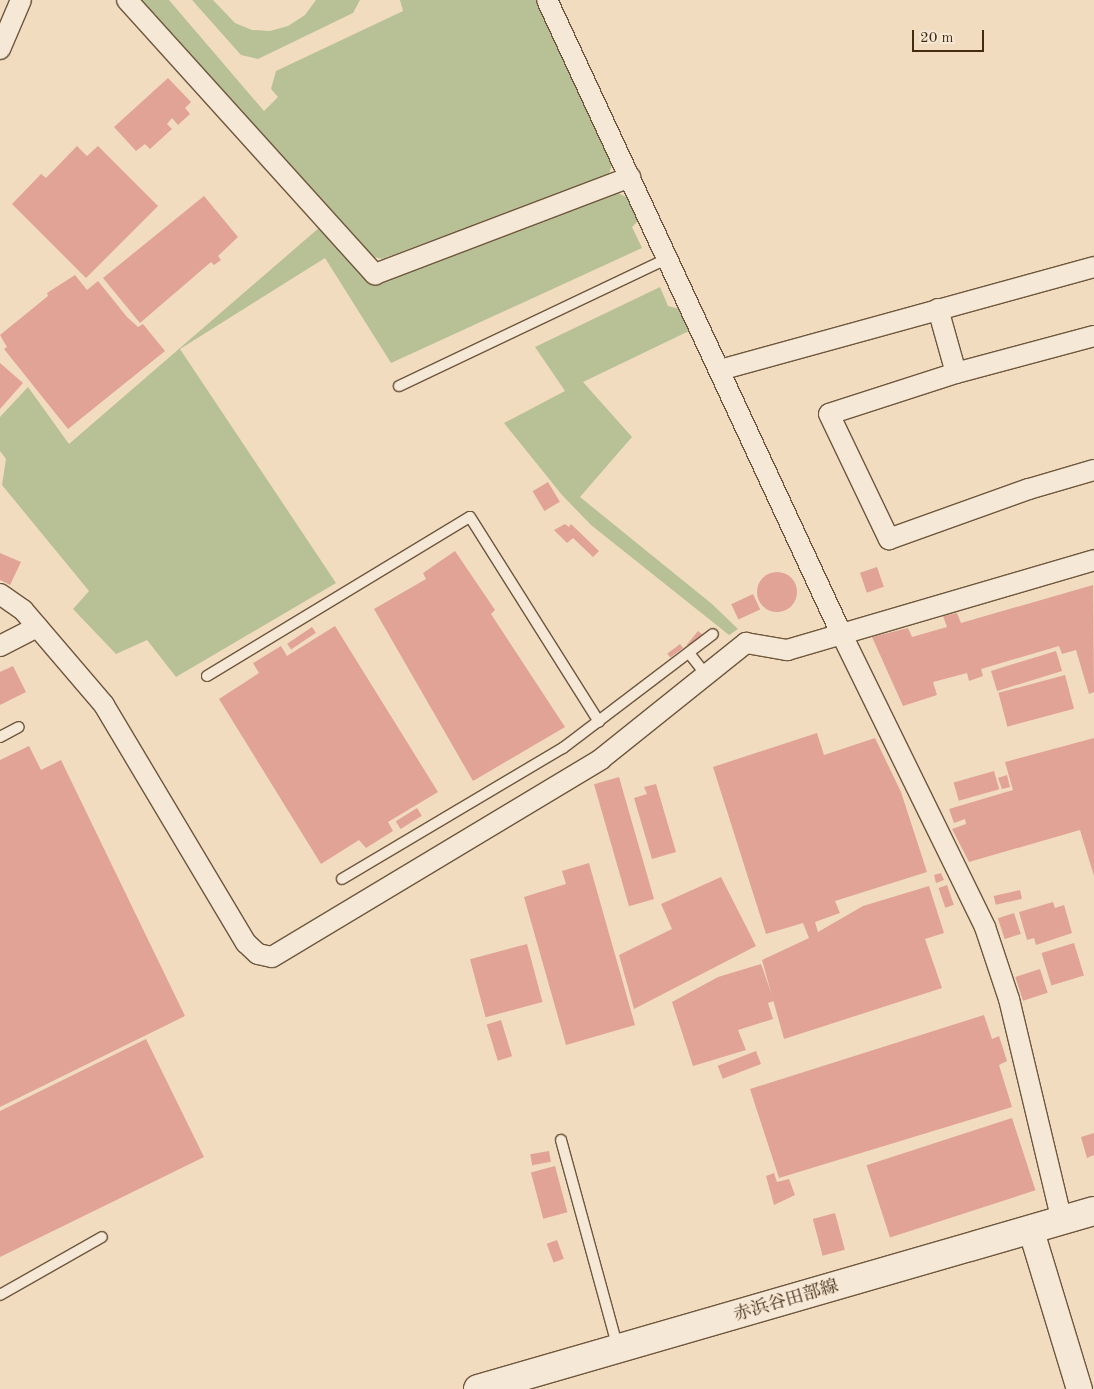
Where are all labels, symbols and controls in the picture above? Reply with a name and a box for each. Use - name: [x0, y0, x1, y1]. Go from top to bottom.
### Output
- scale bar: [914, 20, 986, 52]
- text: 20 m: [920, 31, 954, 46]
- street label: 赤浜谷田部線: [731, 1276, 841, 1326]

